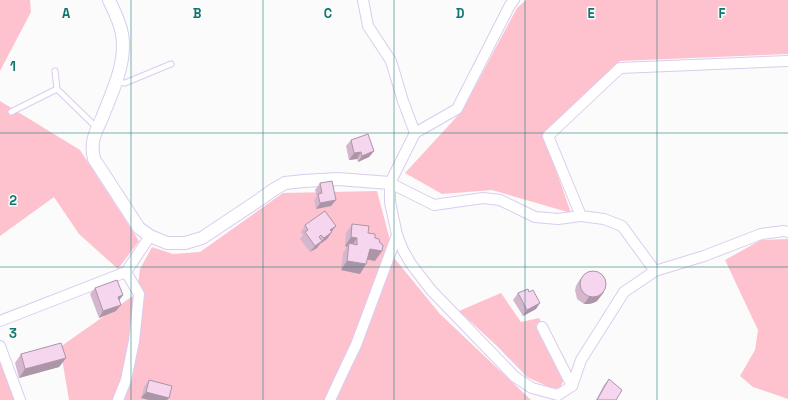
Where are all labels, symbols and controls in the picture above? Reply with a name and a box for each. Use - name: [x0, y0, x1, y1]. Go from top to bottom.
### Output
- text: A: [62, 5, 71, 22]
- text: B: [193, 5, 202, 22]
- text: C: [324, 5, 332, 22]
- text: D: [456, 5, 465, 22]
- text: E: [587, 5, 595, 22]
- text: F: [719, 5, 726, 22]
- text: 1: [10, 58, 16, 75]
- text: 2: [9, 192, 17, 209]
- text: 3: [9, 325, 17, 342]

